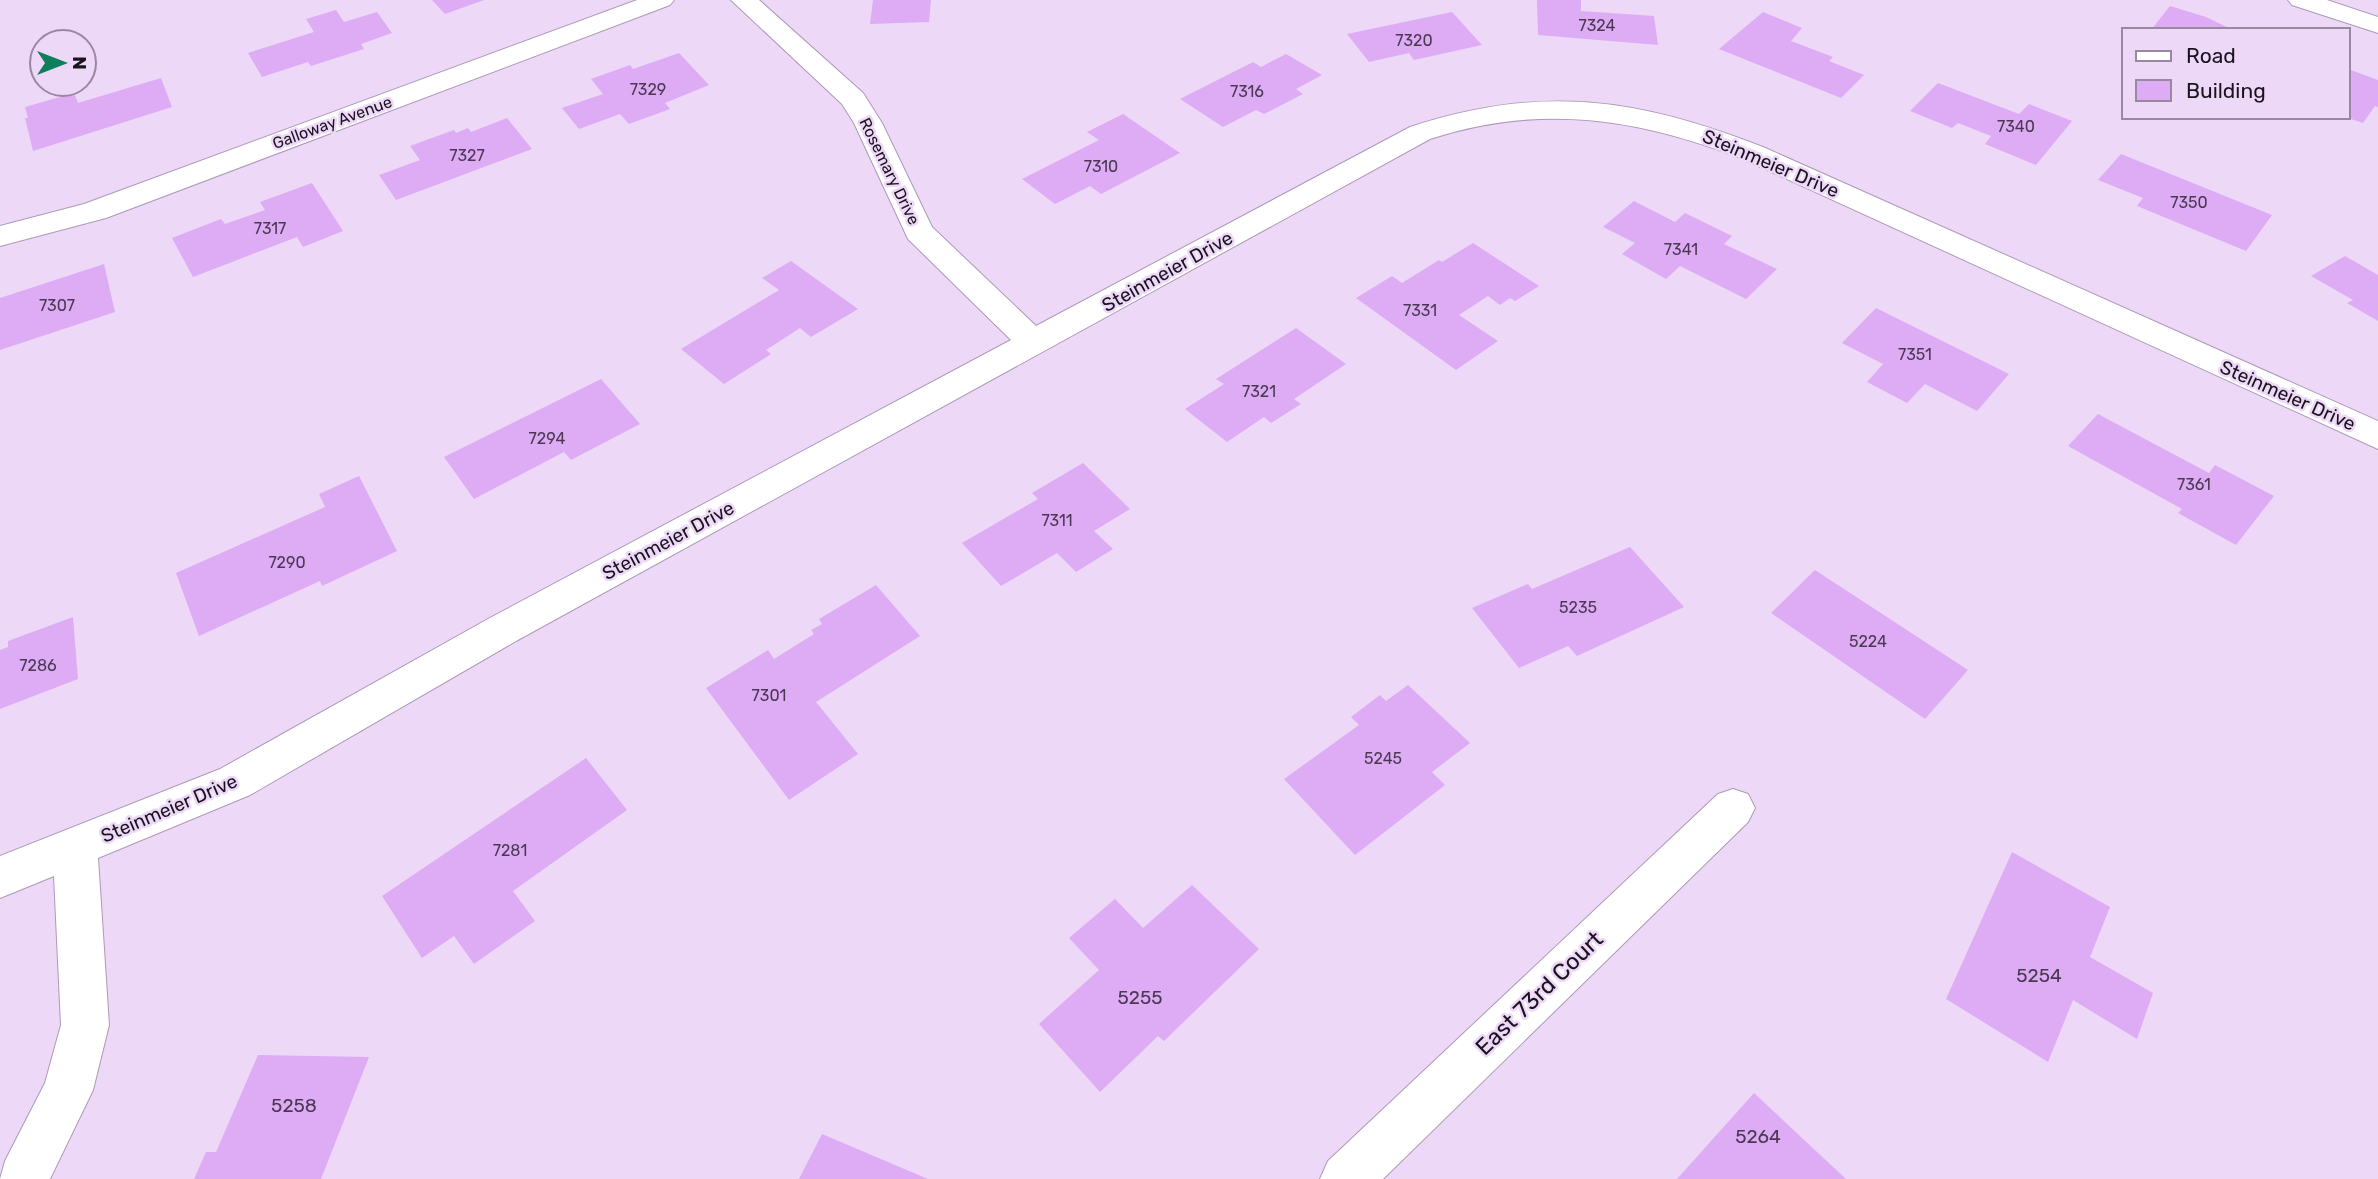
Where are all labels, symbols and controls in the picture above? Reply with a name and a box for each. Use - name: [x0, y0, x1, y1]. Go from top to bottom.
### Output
- house number: 7324: [1579, 16, 1616, 35]
- north arrow: [28, 28, 98, 98]
- legend: [2122, 28, 2350, 119]
- house number: 7320: [1395, 31, 1433, 50]
- text: Road: [2186, 43, 2236, 68]
- text: N: [68, 56, 91, 70]
- text: Building: [2186, 78, 2266, 103]
- house number: 7329: [630, 80, 666, 99]
- house number: 7316: [1230, 82, 1264, 101]
- street label: Galloway Avenue: [270, 92, 394, 153]
- street label: Rosemary Drive: [855, 115, 924, 228]
- house number: 7340: [1997, 117, 2035, 136]
- street label: Steinmeier Drive: [1699, 124, 1842, 203]
- house number: 7327: [449, 146, 485, 165]
- house number: 7310: [1084, 157, 1118, 176]
- house number: 7350: [2170, 193, 2208, 212]
- house number: 7317: [254, 219, 286, 238]
- street label: Steinmeier Drive: [1098, 226, 1237, 317]
- house number: 7341: [1664, 240, 1698, 259]
- house number: 7307: [39, 296, 75, 315]
- house number: 7331: [1403, 301, 1437, 320]
- house number: 7351: [1898, 345, 1932, 364]
- street label: Steinmeier Drive: [2216, 355, 2359, 436]
- house number: 7321: [1242, 382, 1276, 401]
- house number: 7294: [529, 429, 565, 448]
- house number: 7361: [2177, 475, 2211, 494]
- street label: Steinmeier Drive: [598, 496, 738, 585]
- house number: 7311: [1041, 511, 1073, 530]
- house number: 7290: [268, 553, 306, 572]
- house number: 5235: [1559, 598, 1597, 617]
- house number: 5224: [1849, 632, 1887, 651]
- house number: 7286: [19, 656, 57, 675]
- house number: 7301: [752, 686, 786, 705]
- house number: 5245: [1364, 749, 1402, 768]
- street label: Steinmeier Drive: [98, 769, 241, 848]
- house number: 7281: [493, 841, 527, 860]
- street label: East 73rd Court: [1469, 925, 1609, 1061]
- house number: 5254: [2016, 964, 2062, 987]
- house number: 5255: [1117, 986, 1163, 1009]
- house number: 5258: [271, 1094, 317, 1117]
- house number: 5264: [1735, 1125, 1781, 1148]

